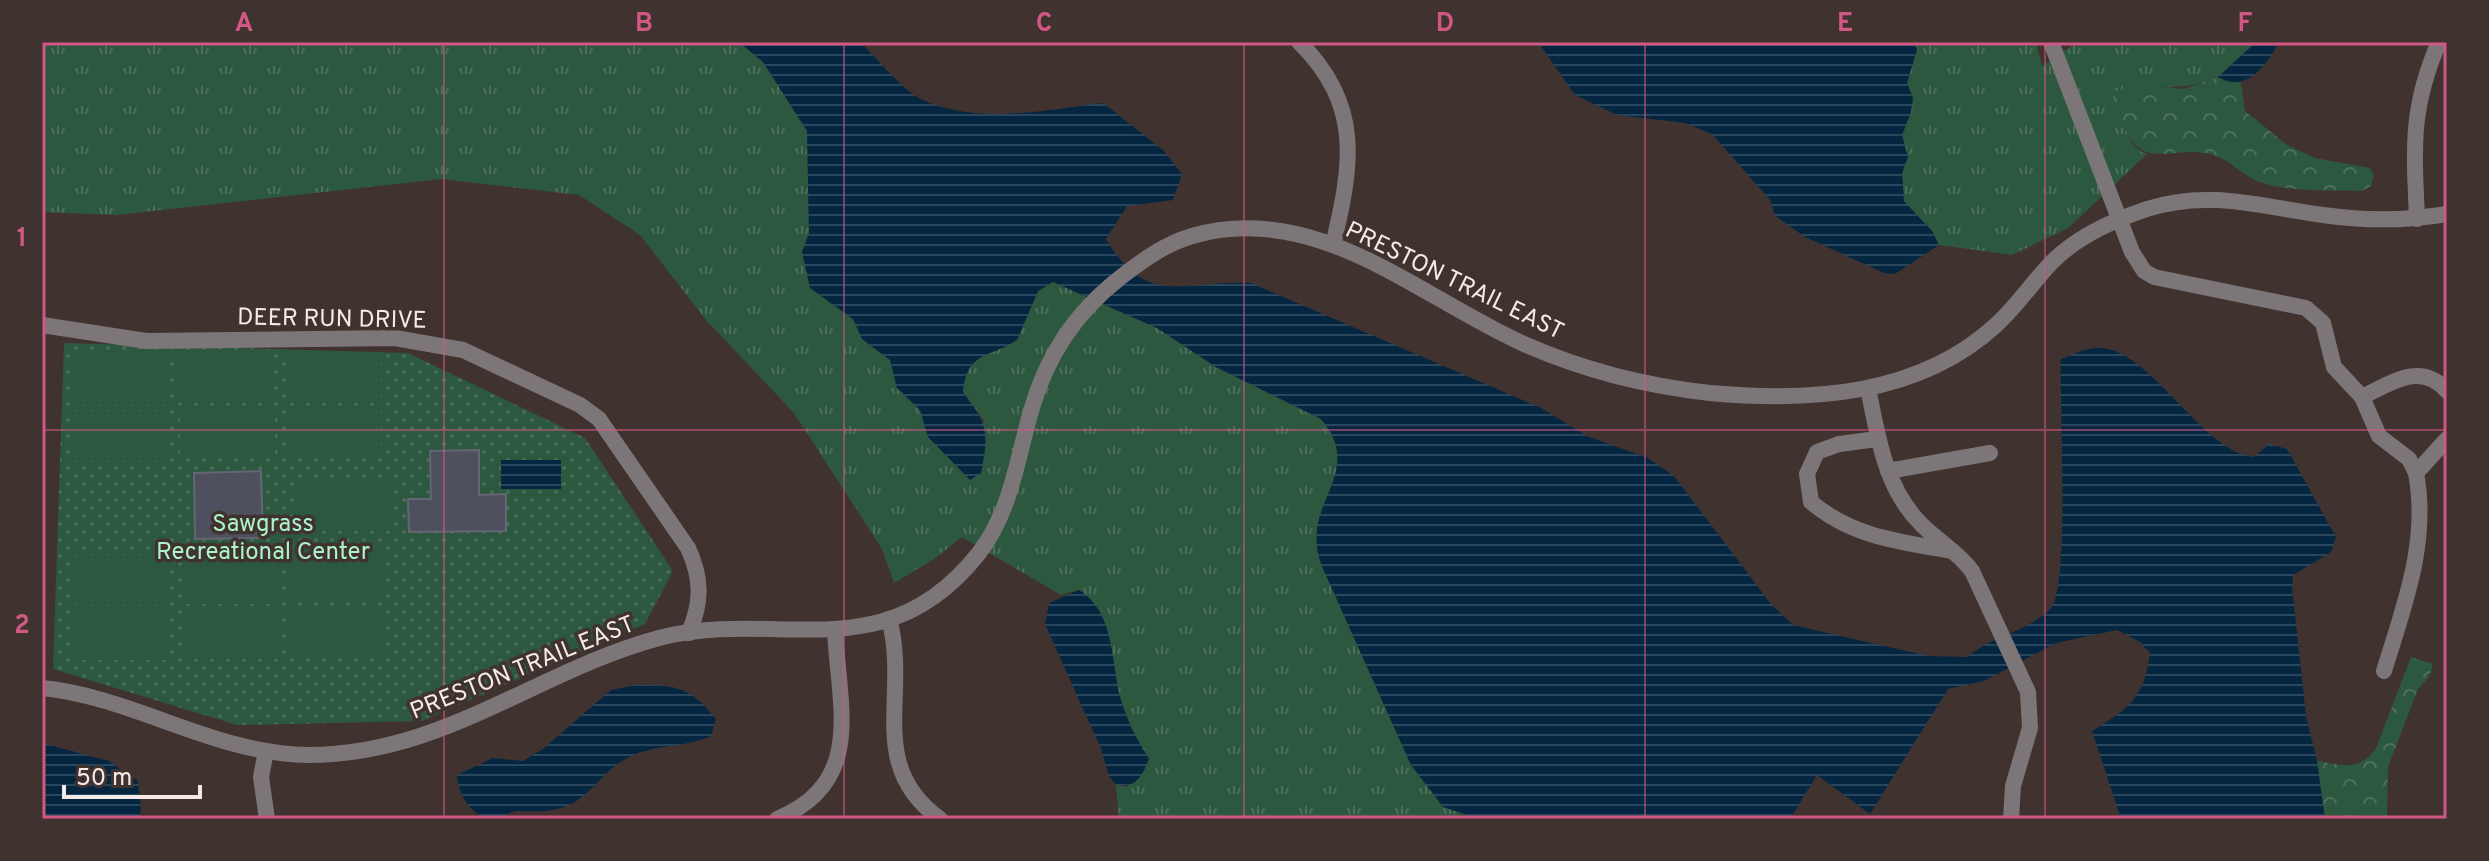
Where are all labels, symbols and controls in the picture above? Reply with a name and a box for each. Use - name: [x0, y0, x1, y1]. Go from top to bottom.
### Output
- text: A: [235, 8, 253, 41]
- text: B: [635, 8, 653, 41]
- text: C: [1036, 8, 1052, 41]
- text: D: [1436, 8, 1454, 41]
- text: E: [1837, 8, 1853, 41]
- text: F: [2238, 8, 2253, 41]
- street label: PRESTON TRAIL EAST: [1340, 216, 1568, 348]
- text: 1: [17, 223, 27, 256]
- street label: DEER RUN DRIVE: [237, 303, 427, 337]
- park label: Sawgrass Recreational Center: [156, 510, 370, 568]
- text: 2: [14, 610, 30, 643]
- street label: PRESTON TRAIL EAST: [406, 610, 639, 728]
- scale bar: [64, 749, 200, 799]
- text: 50 m: [76, 764, 132, 794]

